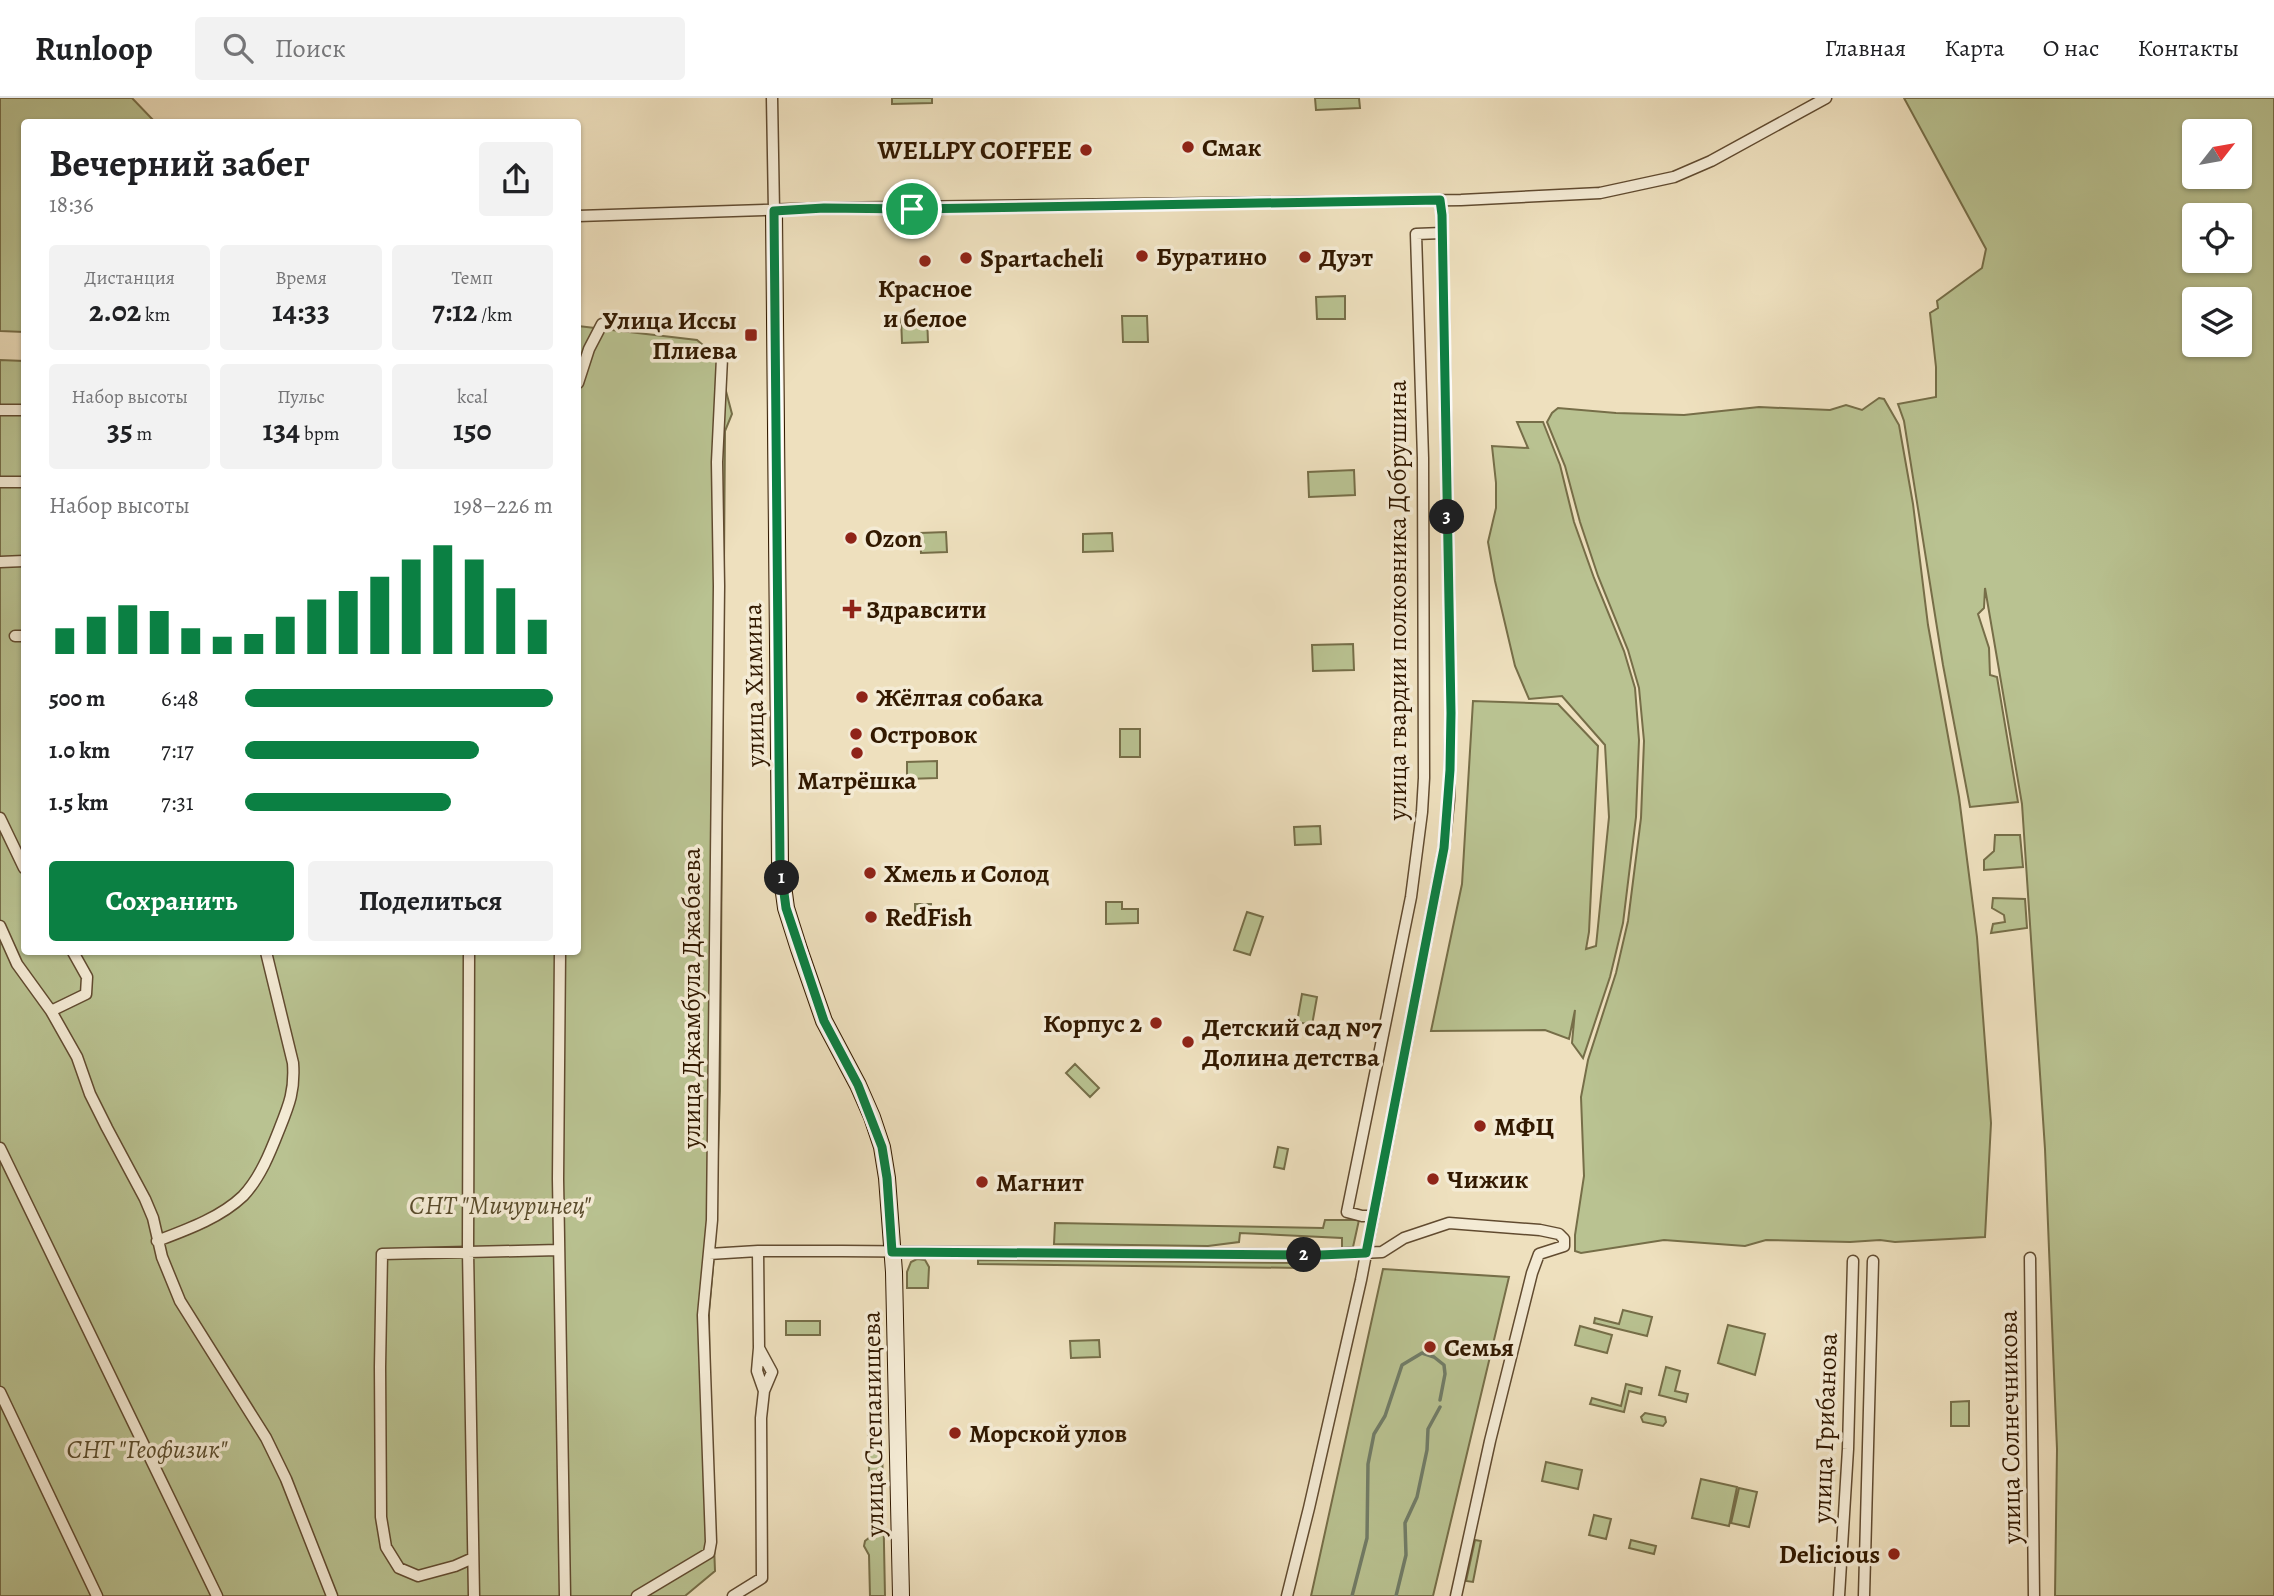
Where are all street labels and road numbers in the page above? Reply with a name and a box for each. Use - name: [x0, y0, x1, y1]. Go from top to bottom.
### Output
- street label: улица гвардии полковника Добрушина: [1380, 380, 1415, 821]
- street label: улица Химина: [735, 603, 773, 768]
- street label: улица Джамбула Джабаева: [674, 847, 709, 1150]
- street label: улица Солнечникова: [1990, 1310, 2030, 1545]
- street label: улица Степанищева: [854, 1311, 892, 1538]
- street label: улица Грибанова: [1804, 1332, 1846, 1525]

